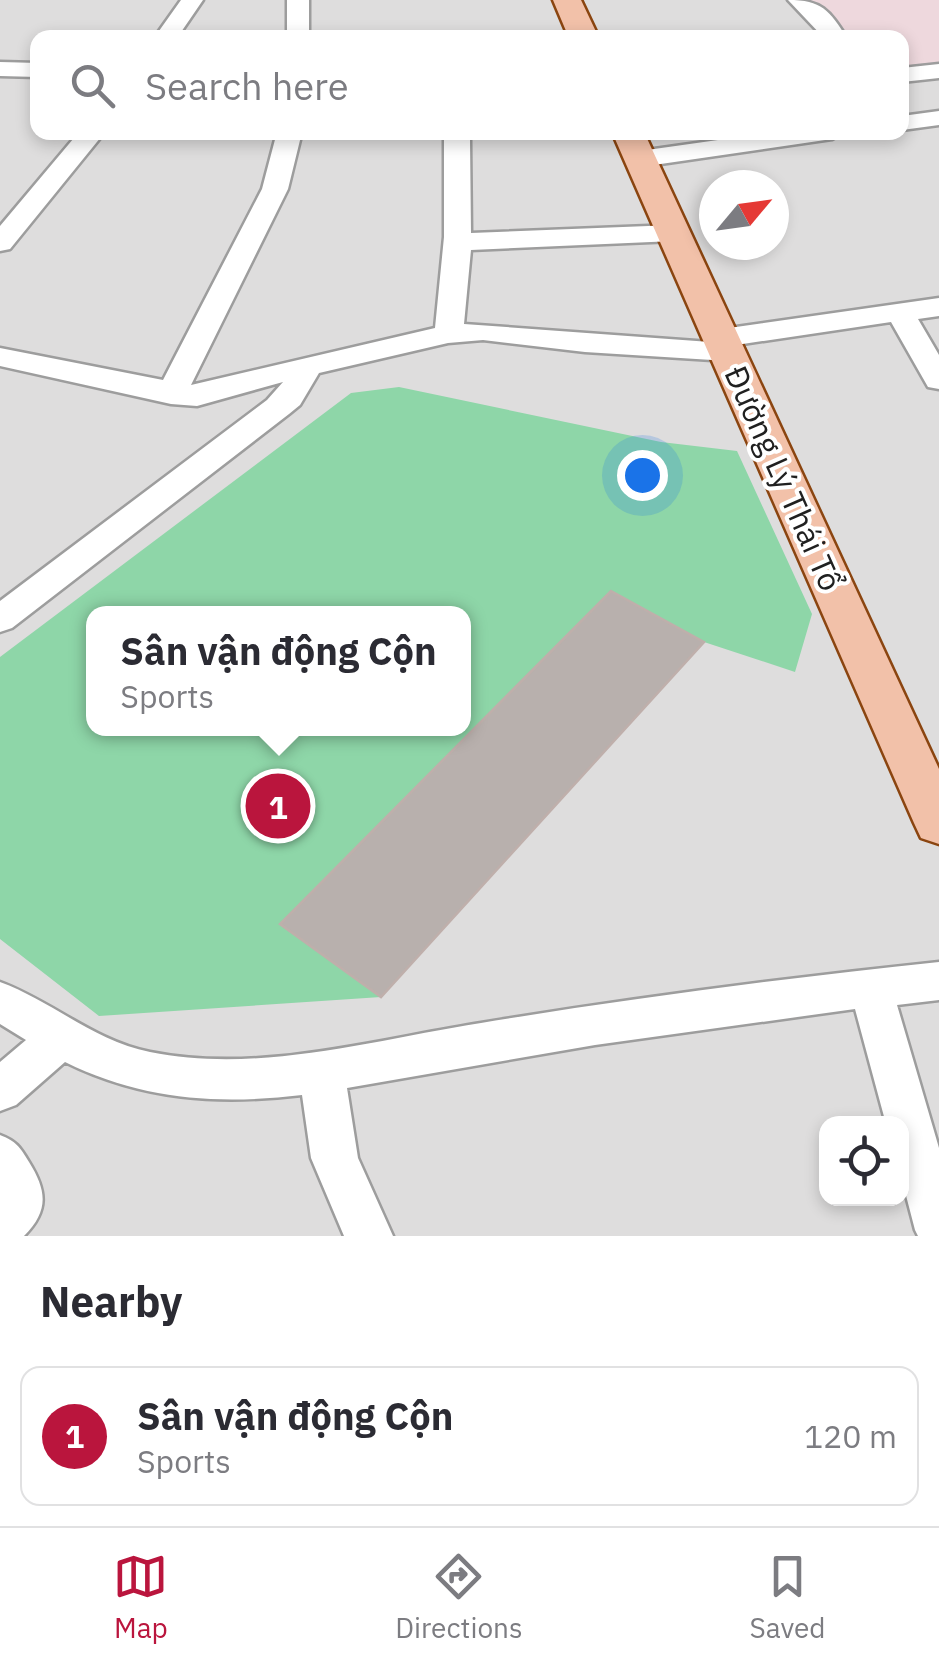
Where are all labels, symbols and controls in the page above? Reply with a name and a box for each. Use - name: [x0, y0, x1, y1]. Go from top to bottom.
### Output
- search box: [30, 30, 909, 140]
- icon: search: [65, 58, 120, 113]
- text: Search here: [145, 61, 349, 110]
- north arrow: [699, 170, 789, 260]
- street label: Đường Lý Thái Tổ: [716, 359, 852, 597]
- your location: [617, 450, 668, 501]
- popup: [86, 606, 471, 736]
- text: Sân vận động Cộn: [120, 626, 437, 675]
- text: Sports: [120, 675, 214, 717]
- pin: 1: [246, 768, 310, 844]
- map controls: [819, 1116, 909, 1206]
- button: locate: [819, 1116, 909, 1206]
- text: Nearby: [40, 1274, 182, 1329]
- text: Sân vận động Cộn: [137, 1391, 453, 1440]
- text: 1: [65, 1415, 84, 1457]
- text: 120 m: [804, 1415, 897, 1457]
- text: Sports: [137, 1440, 231, 1482]
- tab: Map: [113, 1549, 168, 1646]
- tab: Directions: [395, 1549, 523, 1646]
- tab: Saved: [749, 1549, 826, 1646]

